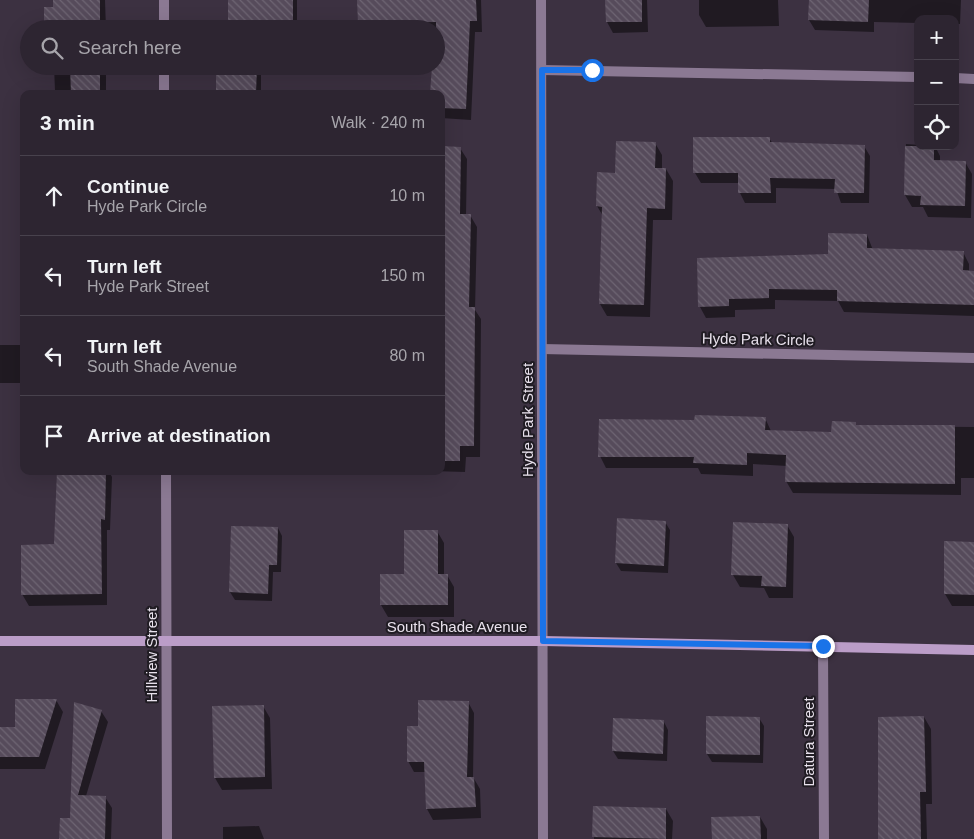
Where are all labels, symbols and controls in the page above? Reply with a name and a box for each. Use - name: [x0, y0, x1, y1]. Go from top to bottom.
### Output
- map controls: [914, 15, 959, 150]
- button: +: [914, 15, 959, 60]
- search box: [20, 20, 445, 75]
- icon: search: [38, 34, 66, 62]
- text: Search here: [78, 37, 182, 58]
- route start: [581, 59, 604, 82]
- button: −: [914, 60, 959, 105]
- button: locate: [914, 105, 959, 150]
- text: 3 min: [40, 111, 95, 134]
- text: Walk · 240 m: [331, 114, 425, 131]
- text: Continue: [87, 176, 169, 197]
- icon: ahead: [40, 182, 68, 210]
- text: 10 m: [389, 187, 425, 204]
- text: Hyde Park Circle: [87, 198, 207, 215]
- text: Turn left: [87, 256, 162, 277]
- icon: left: [40, 262, 68, 290]
- text: 150 m: [381, 267, 425, 284]
- text: Hyde Park Street: [87, 278, 209, 295]
- street label: Hyde Park Circle: [702, 330, 814, 348]
- text: Turn left: [87, 336, 162, 357]
- icon: left: [40, 342, 68, 370]
- text: 80 m: [389, 347, 425, 364]
- text: South Shade Avenue: [87, 358, 237, 375]
- street label: Hyde Park Street: [519, 362, 536, 477]
- icon: arrive: [40, 422, 68, 450]
- text: Arrive at destination: [87, 425, 271, 446]
- street label: Hillview Street: [143, 607, 160, 703]
- street label: South Shade Avenue: [387, 618, 527, 635]
- route end: [812, 635, 835, 658]
- street label: Datura Street: [800, 697, 817, 787]

